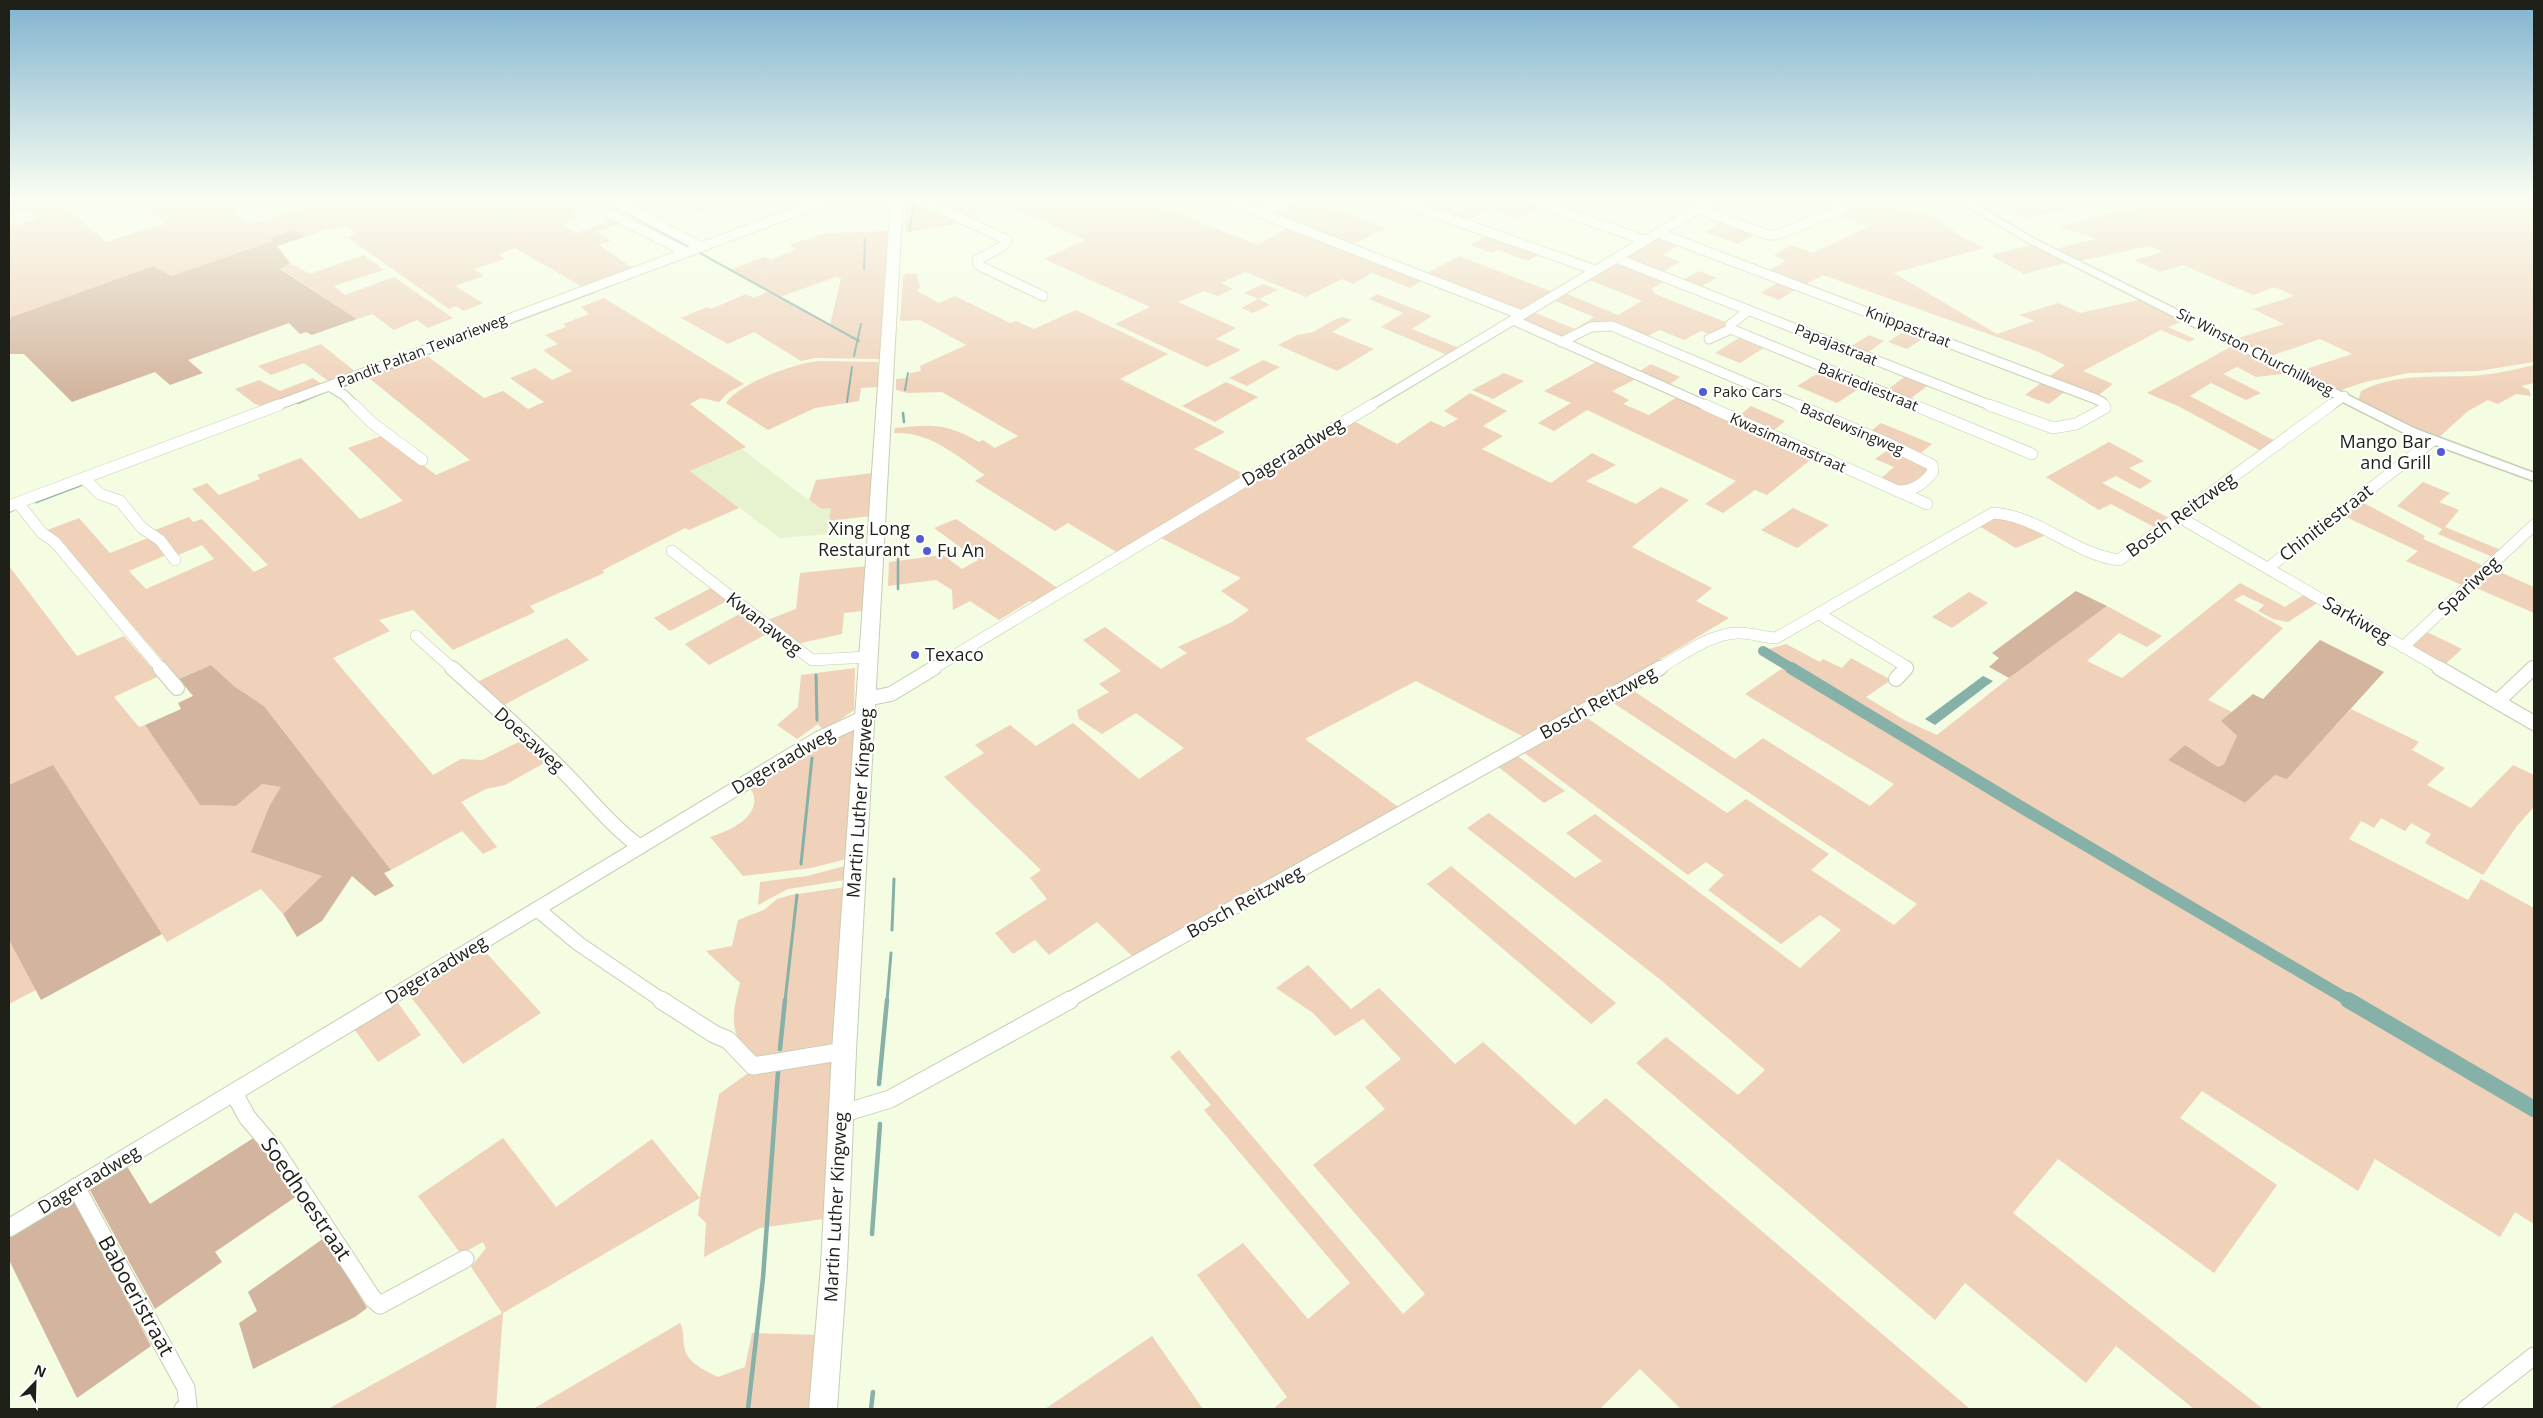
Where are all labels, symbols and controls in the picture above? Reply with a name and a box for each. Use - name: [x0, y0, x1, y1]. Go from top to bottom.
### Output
- street label: Knippastraat: [1863, 301, 1954, 351]
- street label: Sir Winston Churchillweg: [2174, 303, 2337, 399]
- street label: Pandit Paltan Tewarieweg: [334, 308, 509, 392]
- street label: Papajastraat: [1792, 318, 1881, 370]
- street label: Bakriediestraat: [1815, 357, 1921, 415]
- place label: Pako Cars: [1713, 381, 1782, 401]
- marker: Pako Cars: [1697, 386, 1709, 398]
- street label: Basdewsingweg: [1797, 397, 1907, 459]
- street label: Kwasimamastraat: [1727, 407, 1850, 477]
- street label: Dageraadweg: [1237, 411, 1348, 491]
- place label: Mango Bar and Grill: [2340, 429, 2432, 474]
- marker: Mango Bar and Grill: [2435, 446, 2447, 458]
- street label: Bosch Reitzweg: [2121, 466, 2240, 562]
- street label: Chinitiestraat: [2274, 478, 2377, 566]
- place label: Xing Long Restaurant: [818, 516, 910, 561]
- marker: Xing Long Restaurant: [914, 533, 926, 545]
- place label: Fu An: [937, 538, 984, 562]
- marker: Fu An: [921, 545, 933, 557]
- street label: Spariweg: [2432, 550, 2505, 620]
- street label: Kwanaweg: [722, 586, 808, 660]
- street label: Sarkiweg: [2319, 590, 2396, 648]
- place label: Texaco: [925, 642, 984, 666]
- marker: Texaco: [909, 649, 921, 661]
- street label: Bosch Reitzweg: [1535, 660, 1660, 744]
- street label: Doesaweg: [490, 701, 570, 777]
- street label: Martin Luther Kingweg: [840, 707, 878, 899]
- street label: Dageraadweg: [727, 721, 839, 799]
- street label: Bosch Reitzweg: [1182, 859, 1307, 943]
- street label: Dageraadweg: [380, 929, 491, 1009]
- street label: Martin Luther Kingweg: [818, 1111, 852, 1303]
- street label: Soedhoestraat: [255, 1131, 358, 1266]
- street label: Dageraadweg: [33, 1139, 144, 1219]
- street label: Baboeristraat: [92, 1230, 181, 1361]
- north arrow: [10, 1358, 60, 1408]
- text: N: [31, 1360, 49, 1382]

